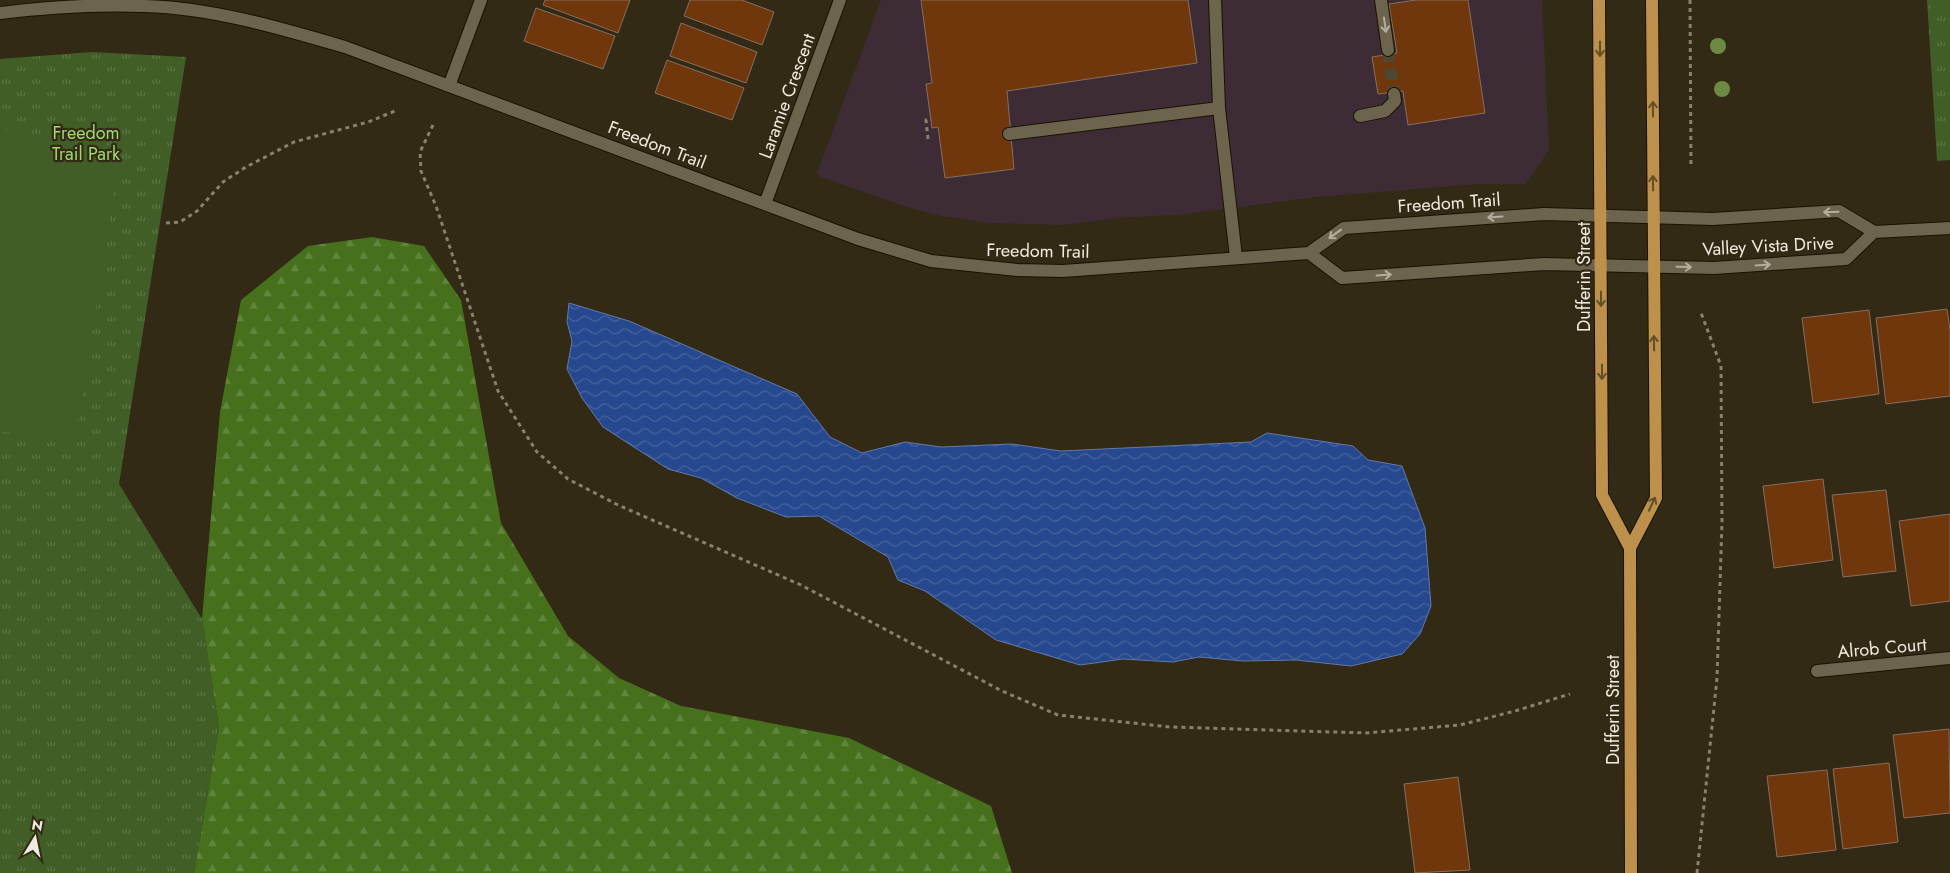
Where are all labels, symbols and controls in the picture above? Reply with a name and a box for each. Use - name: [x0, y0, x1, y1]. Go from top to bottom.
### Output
- one-way arrow: [1380, 17, 1390, 33]
- street label: Laramie Crescent: [752, 29, 822, 162]
- one-way arrow: [1595, 40, 1604, 56]
- one-way arrow: [1648, 101, 1658, 118]
- street label: Freedom Trail: [604, 114, 710, 176]
- park label: Freedom Trail Park: [52, 120, 120, 167]
- one-way arrow: [1648, 175, 1658, 192]
- street label: Freedom Trail: [1397, 186, 1501, 220]
- one-way arrow: [1824, 207, 1840, 216]
- one-way arrow: [1487, 213, 1503, 222]
- street label: Dufferin Street: [1571, 221, 1597, 332]
- one-way arrow: [1328, 229, 1342, 239]
- street label: Valley Vista Drive: [1702, 230, 1834, 262]
- street label: Freedom Trail: [986, 237, 1090, 265]
- one-way arrow: [1754, 260, 1770, 269]
- one-way arrow: [1676, 262, 1692, 272]
- one-way arrow: [1376, 270, 1392, 279]
- one-way arrow: [1596, 290, 1606, 307]
- one-way arrow: [1649, 335, 1659, 352]
- one-way arrow: [1597, 364, 1607, 380]
- one-way arrow: [1648, 497, 1658, 512]
- street label: Alrob Court: [1836, 631, 1928, 665]
- street label: Dufferin Street: [1600, 654, 1626, 765]
- north arrow: [10, 813, 60, 863]
- text: N: [30, 814, 44, 836]

